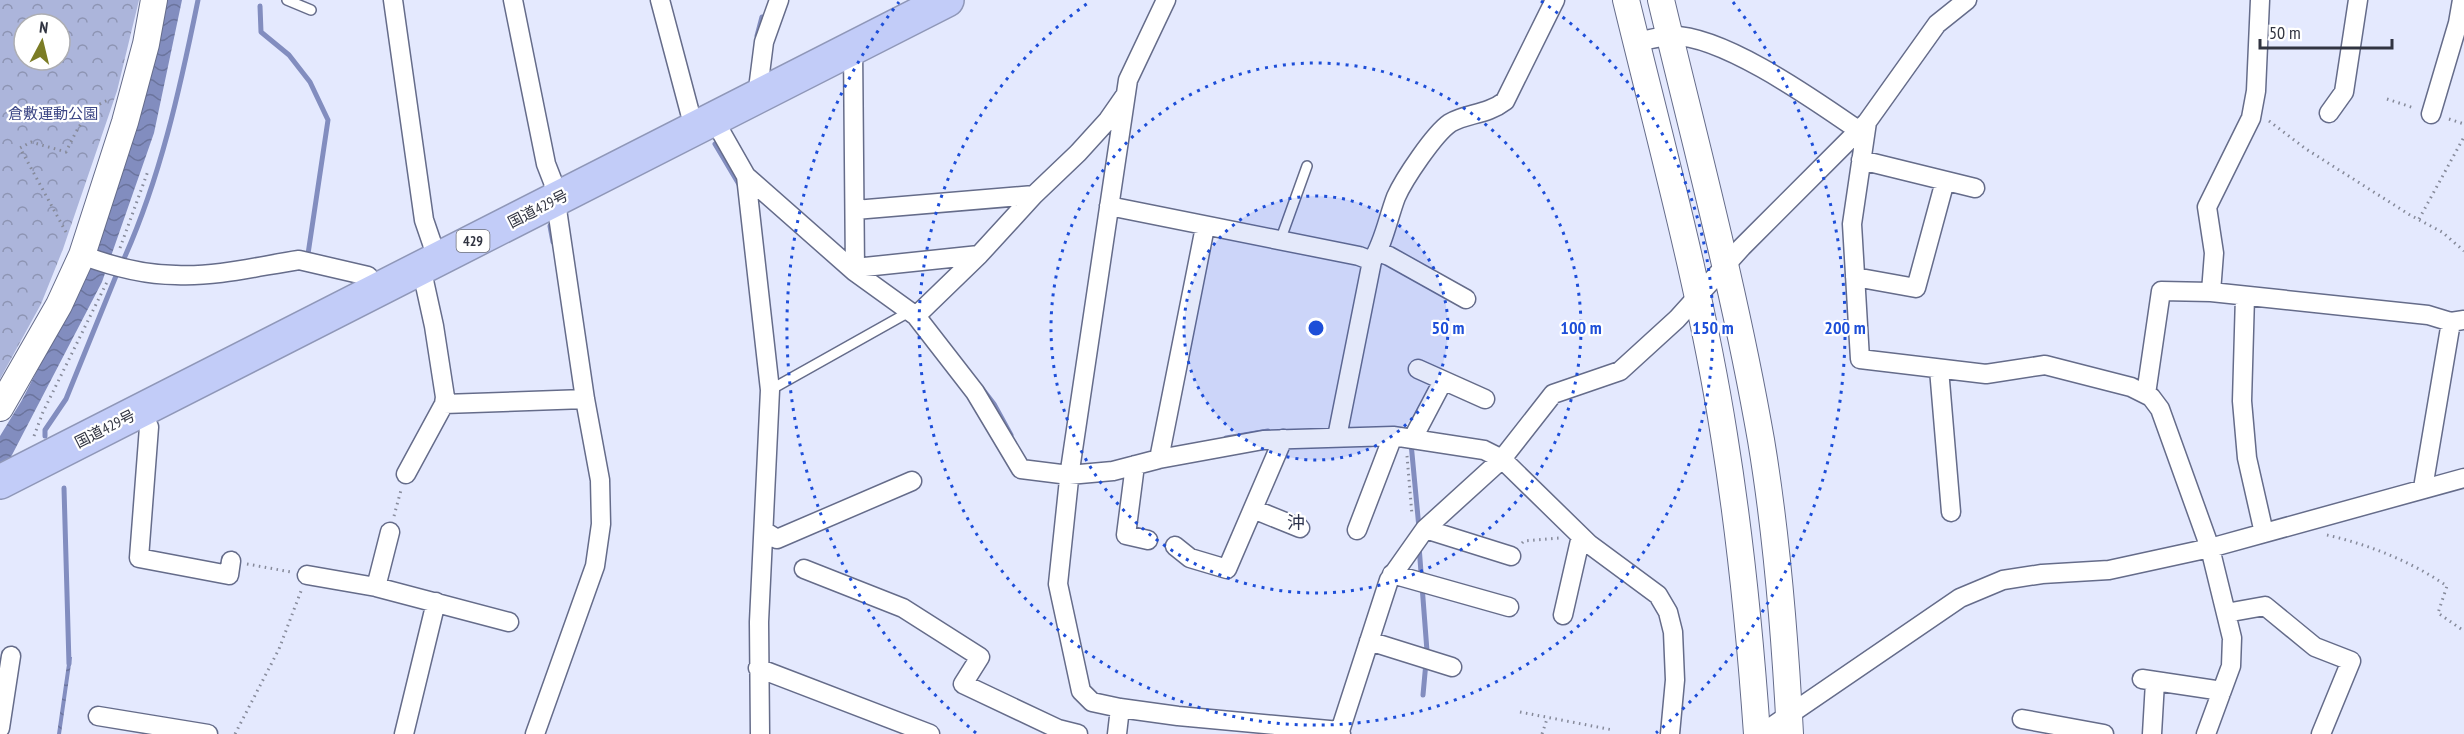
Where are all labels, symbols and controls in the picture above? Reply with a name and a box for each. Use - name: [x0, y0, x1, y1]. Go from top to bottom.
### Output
- north arrow: [12, 12, 72, 72]
- scale bar: [2260, 12, 2392, 50]
- text: N: [38, 17, 49, 38]
- text: 50 m: [2269, 21, 2301, 44]
- park label: 倉敷運動公園: [8, 104, 98, 123]
- street label: 国道429号: [504, 185, 571, 232]
- road number: 429: [456, 230, 490, 252]
- text: 50 m: [1432, 316, 1464, 339]
- text: 100 m: [1560, 316, 1602, 339]
- text: 150 m: [1692, 316, 1734, 339]
- text: 200 m: [1824, 316, 1866, 339]
- centre of rings: [1306, 318, 1326, 338]
- street label: 国道429号: [71, 405, 138, 452]
- district label: 沖: [1287, 511, 1305, 534]

